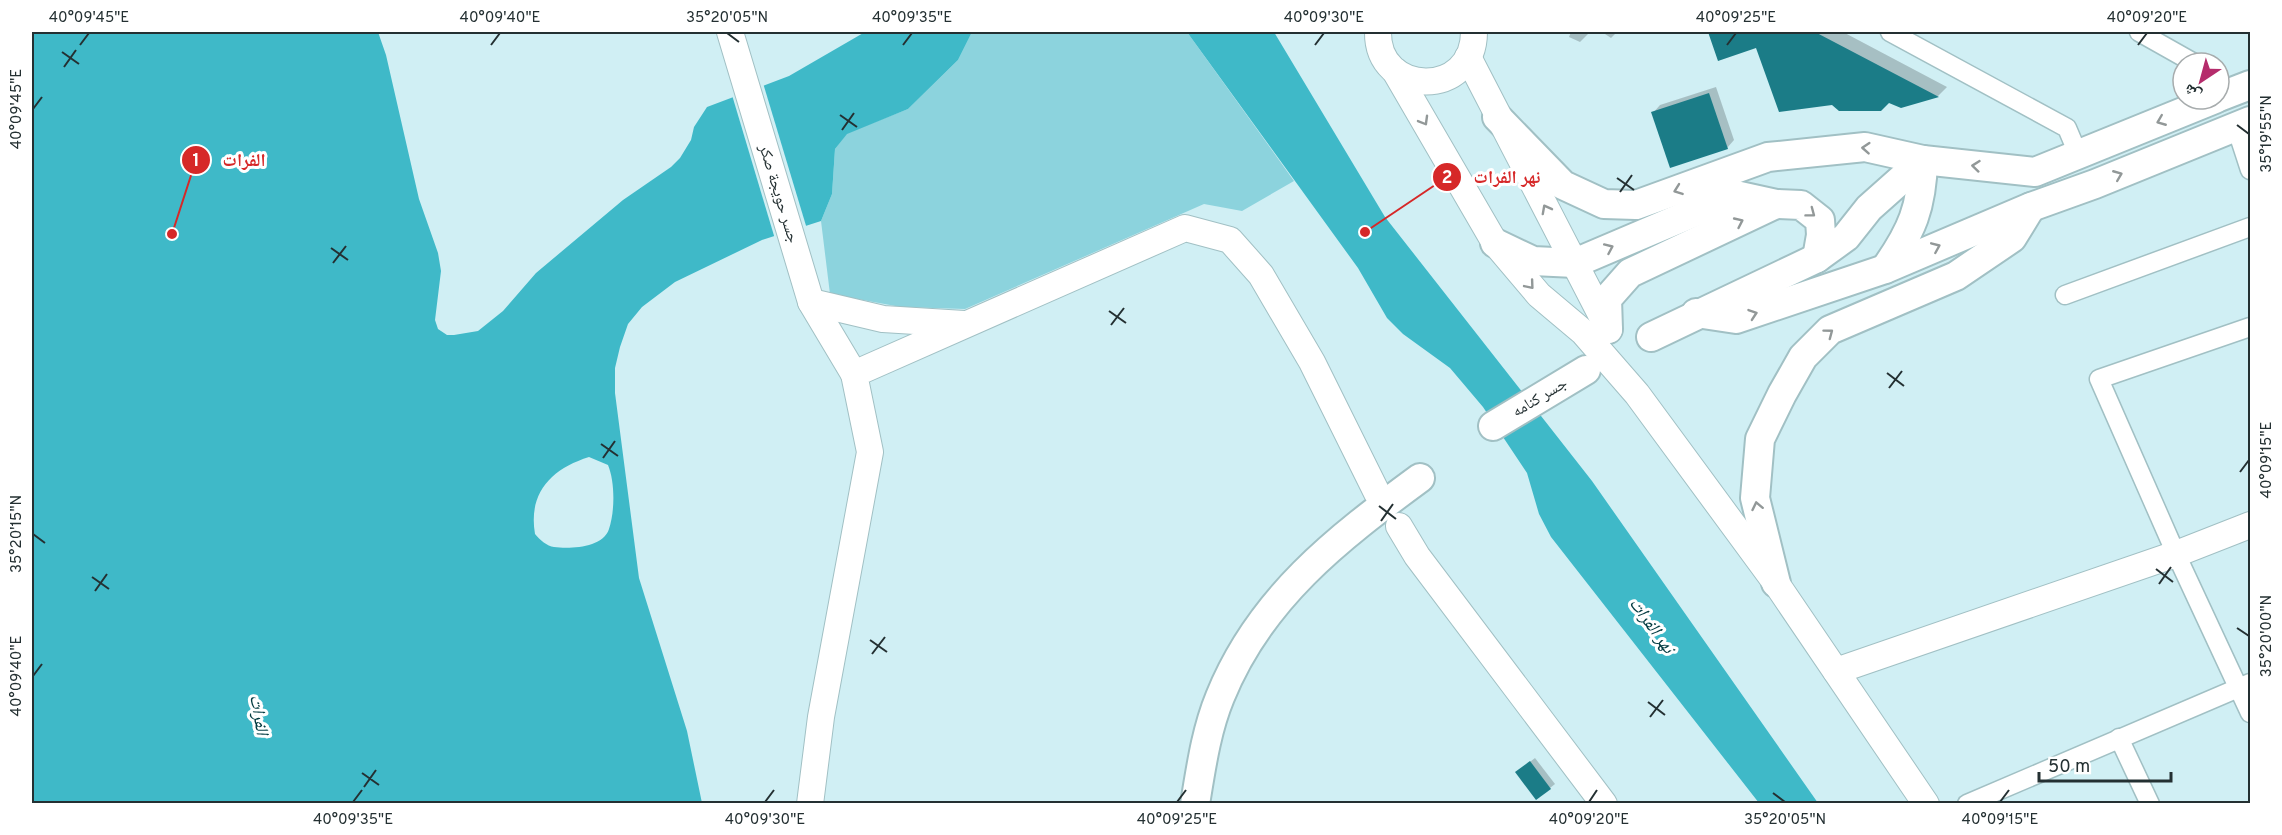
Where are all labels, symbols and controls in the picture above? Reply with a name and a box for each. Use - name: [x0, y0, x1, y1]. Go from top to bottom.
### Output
- text: 40°09'45"E: [49, 9, 129, 28]
- text: 40°09'40"E: [460, 9, 540, 28]
- text: 35°20'05"N: [686, 9, 768, 28]
- text: 40°09'35"E: [872, 9, 952, 28]
- text: 40°09'30"E: [1284, 9, 1364, 28]
- text: 40°09'25"E: [1696, 9, 1776, 28]
- text: 40°09'20"E: [2107, 9, 2187, 28]
- north arrow: [2171, 51, 2231, 111]
- text: 40°09'45"E: [8, 69, 27, 149]
- text: ش: [2181, 78, 2206, 105]
- text: 35°19'55"N: [2258, 95, 2277, 173]
- one-way arrow: [2156, 114, 2167, 126]
- one-way arrow: [1417, 115, 1429, 126]
- street label: جسر حويجة صكر: [753, 141, 803, 246]
- callout: الفرات: [181, 142, 278, 178]
- one-way arrow: [1861, 142, 1870, 155]
- text: 1: [192, 150, 200, 173]
- text: الفرات: [222, 150, 266, 173]
- callout: نهر الفرات: [1432, 159, 1552, 195]
- one-way arrow: [1972, 160, 1981, 172]
- text: 2: [1441, 167, 1453, 190]
- text: نهر الفرات: [1474, 167, 1540, 190]
- one-way arrow: [2111, 170, 2122, 182]
- one-way arrow: [1673, 183, 1683, 196]
- one-way arrow: [1542, 205, 1553, 215]
- one-way arrow: [1804, 205, 1815, 216]
- one-way arrow: [1732, 218, 1743, 230]
- one-way arrow: [1930, 242, 1941, 254]
- one-way arrow: [1603, 244, 1614, 256]
- one-way arrow: [1523, 278, 1534, 289]
- one-way arrow: [1747, 308, 1758, 321]
- one-way arrow: [1822, 330, 1833, 341]
- street label: جسر كنامه: [1509, 374, 1571, 422]
- text: 40°09'15"E: [2258, 422, 2277, 498]
- text: 35°20'15"N: [8, 495, 27, 573]
- one-way arrow: [1751, 501, 1764, 511]
- water label: نهر الفرات: [1623, 593, 1681, 661]
- text: 35°20'00"N: [2258, 595, 2277, 677]
- text: 40°09'40"E: [8, 636, 27, 716]
- water label: الفرات: [243, 693, 273, 739]
- scale bar: [2039, 745, 2171, 783]
- text: 50 m: [2048, 756, 2090, 779]
- text: 40°09'35"E: [313, 811, 393, 830]
- text: 40°09'30"E: [725, 811, 805, 830]
- text: 40°09'25"E: [1137, 811, 1217, 830]
- text: 40°09'20"E: [1549, 811, 1629, 830]
- text: 35°20'05"N: [1744, 811, 1826, 830]
- text: 40°09'15"E: [1962, 811, 2038, 830]

